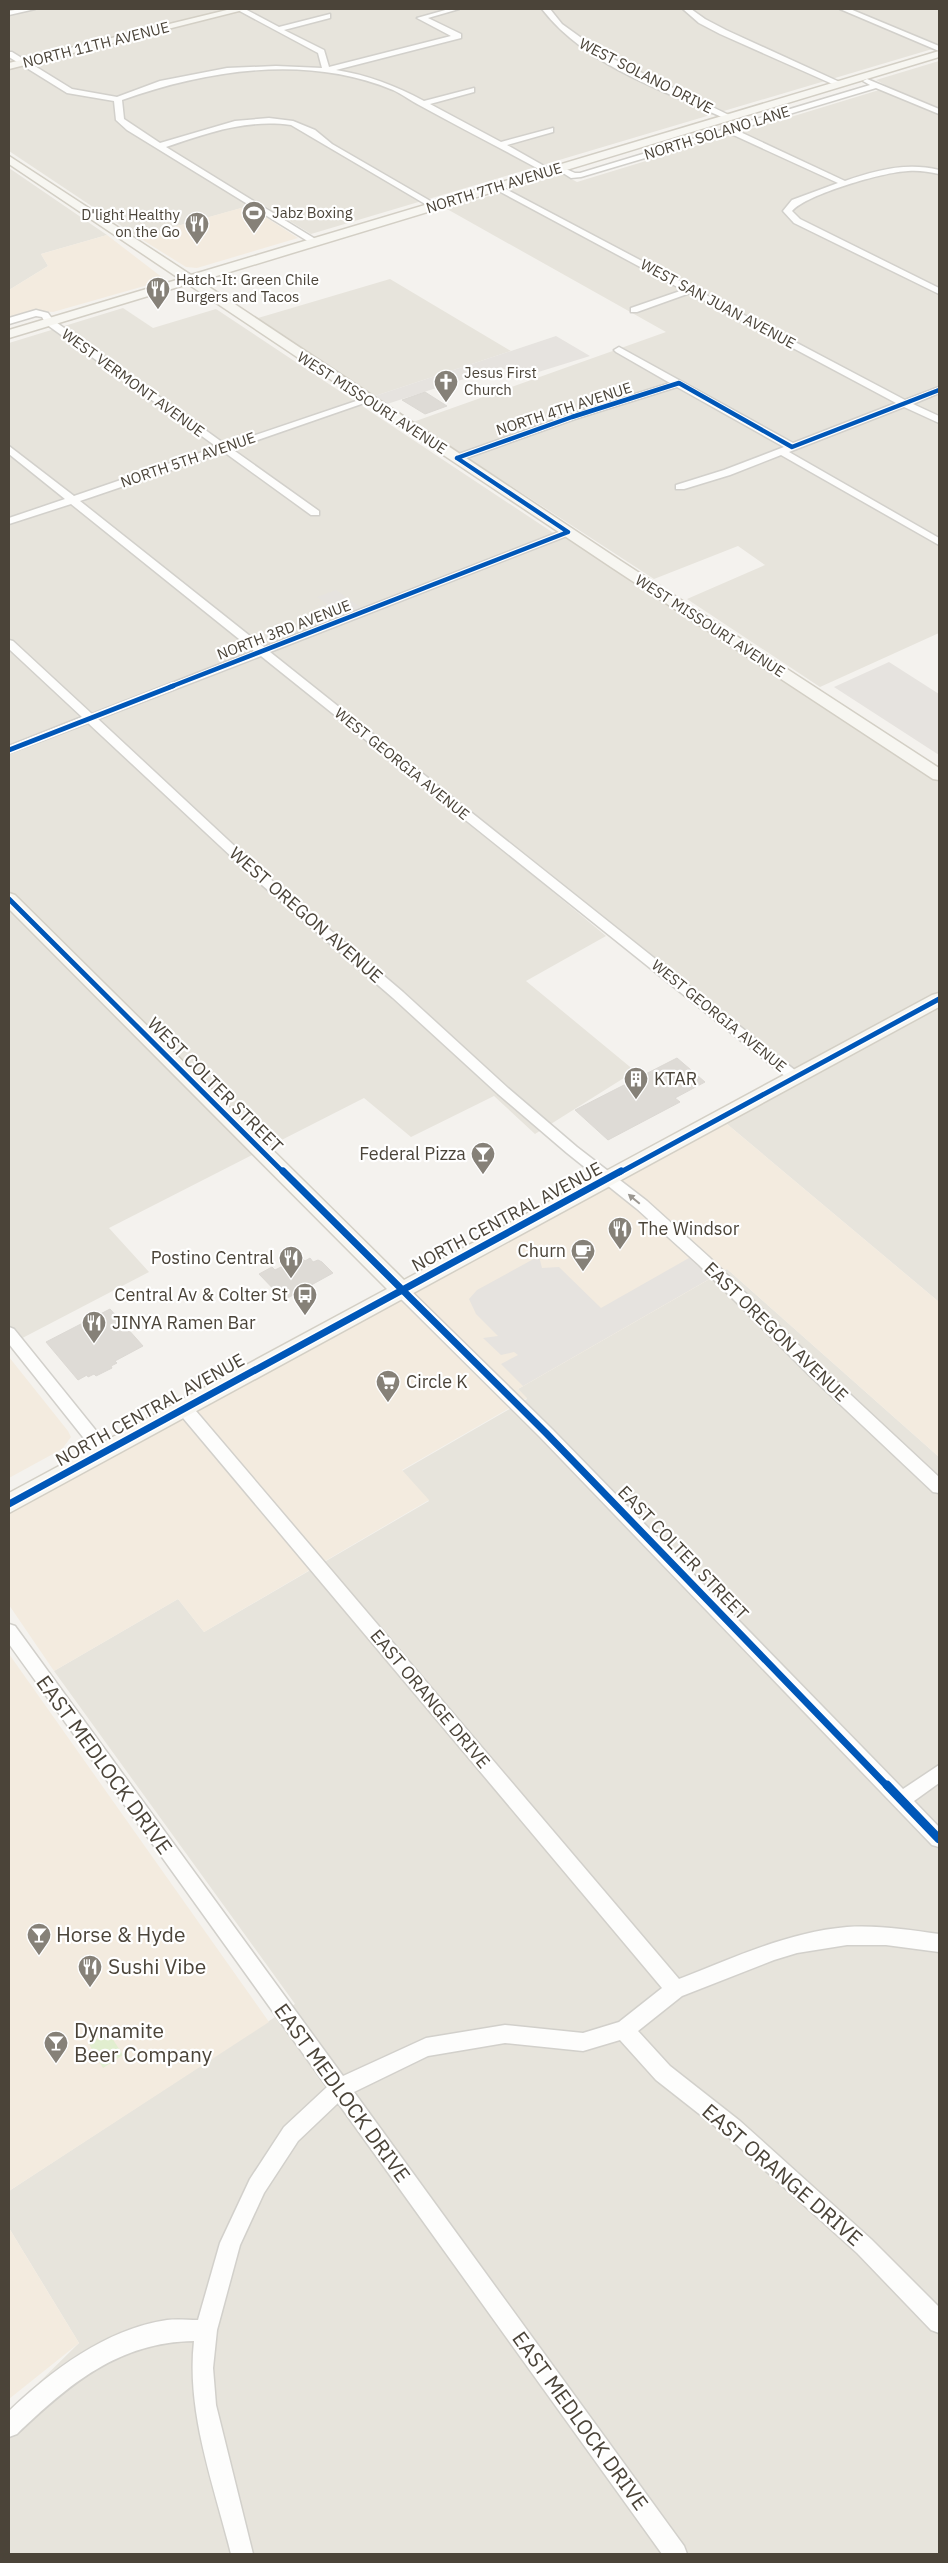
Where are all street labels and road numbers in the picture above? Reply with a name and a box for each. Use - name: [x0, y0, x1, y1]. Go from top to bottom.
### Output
- street label: NORTH 11TH AVENUE: [21, 17, 171, 72]
- street label: WEST SOLANO DRIVE: [576, 34, 716, 118]
- street label: NORTH SOLANO LANE: [642, 101, 792, 164]
- street label: NORTH 7TH AVENUE: [423, 158, 564, 217]
- street label: WEST SAN JUAN AVENUE: [637, 255, 799, 353]
- street label: WEST VERMONT AVENUE: [58, 324, 209, 441]
- street label: WEST MISSOURI AVENUE: [294, 347, 451, 458]
- street label: NORTH 4TH AVENUE: [494, 378, 634, 439]
- street label: NORTH 5TH AVENUE: [118, 428, 258, 492]
- street label: WEST MISSOURI AVENUE: [632, 570, 789, 681]
- street label: NORTH 3RD AVENUE: [214, 595, 353, 664]
- street label: WEST GEORGIA AVENUE: [331, 703, 474, 824]
- street label: WEST OREGON AVENUE: [225, 842, 388, 988]
- street label: WEST GEORGIA AVENUE: [648, 955, 791, 1076]
- street label: WEST COLTER STREET: [143, 1012, 288, 1157]
- street label: NORTH CENTRAL AVENUE: [408, 1157, 606, 1277]
- street label: EAST OREGON AVENUE: [699, 1257, 853, 1406]
- street label: NORTH CENTRAL AVENUE: [51, 1348, 248, 1471]
- street label: EAST COLTER STREET: [613, 1481, 754, 1625]
- street label: EAST ORANGE DRIVE: [365, 1624, 495, 1773]
- street label: EAST MEDLOCK DRIVE: [30, 1669, 179, 1860]
- street label: EAST MEDLOCK DRIVE: [268, 1997, 417, 2188]
- street label: EAST ORANGE DRIVE: [696, 2097, 869, 2252]
- street label: EAST MEDLOCK DRIVE: [506, 2325, 655, 2516]

